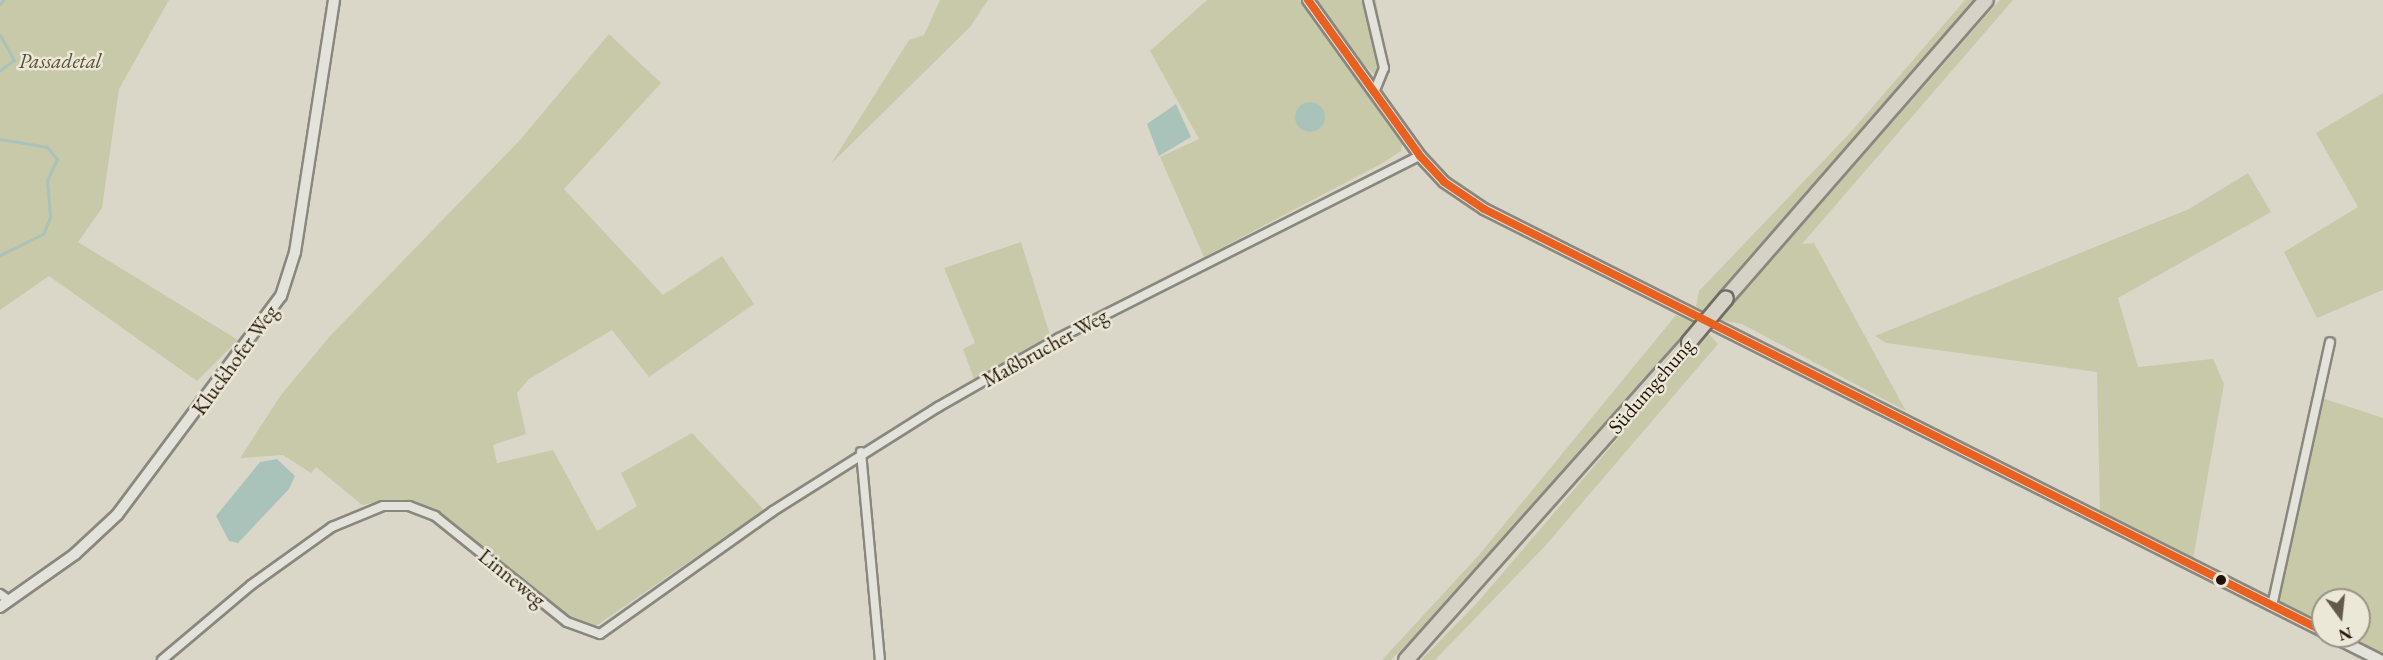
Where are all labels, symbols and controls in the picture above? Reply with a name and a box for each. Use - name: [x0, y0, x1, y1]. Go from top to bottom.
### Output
- park label: Passadetal: [18, 48, 102, 74]
- street label: Kluckhofer Weg: [187, 300, 283, 420]
- street label: Maßbrucher Weg: [978, 303, 1112, 393]
- street label: Südumgehung: [1603, 333, 1699, 439]
- street label: Linneweg: [473, 543, 551, 613]
- unlabelled marker: [2215, 574, 2227, 586]
- north arrow: [2311, 588, 2371, 648]
- text: N: [2336, 622, 2354, 646]

